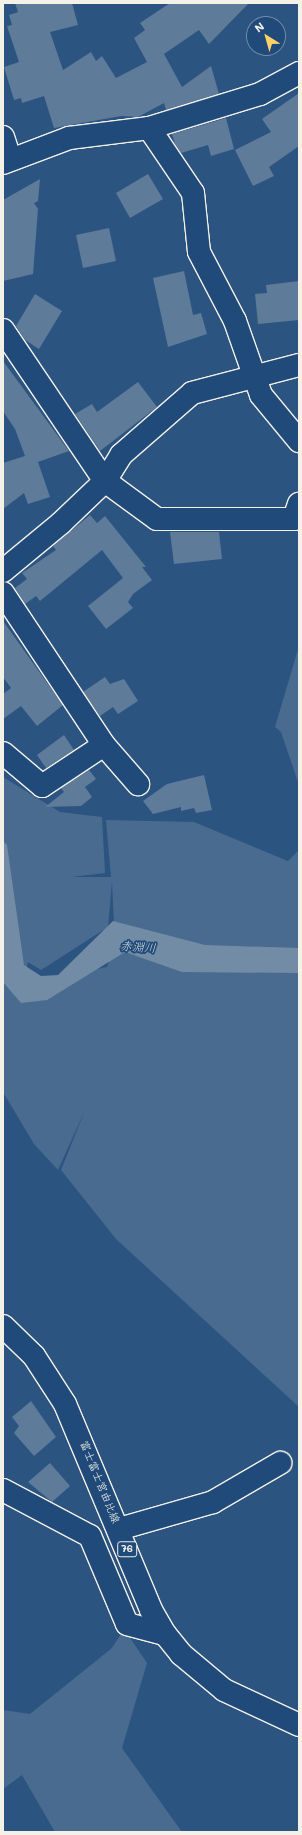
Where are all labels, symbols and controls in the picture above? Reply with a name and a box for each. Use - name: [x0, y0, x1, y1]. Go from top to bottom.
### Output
- north arrow: [246, 16, 286, 56]
- text: N: [251, 18, 267, 35]
- water label: 赤淵川: [120, 939, 156, 955]
- street label: 富士富士宮由比線: [77, 1439, 123, 1525]
- road number: 76: [117, 1541, 137, 1557]

